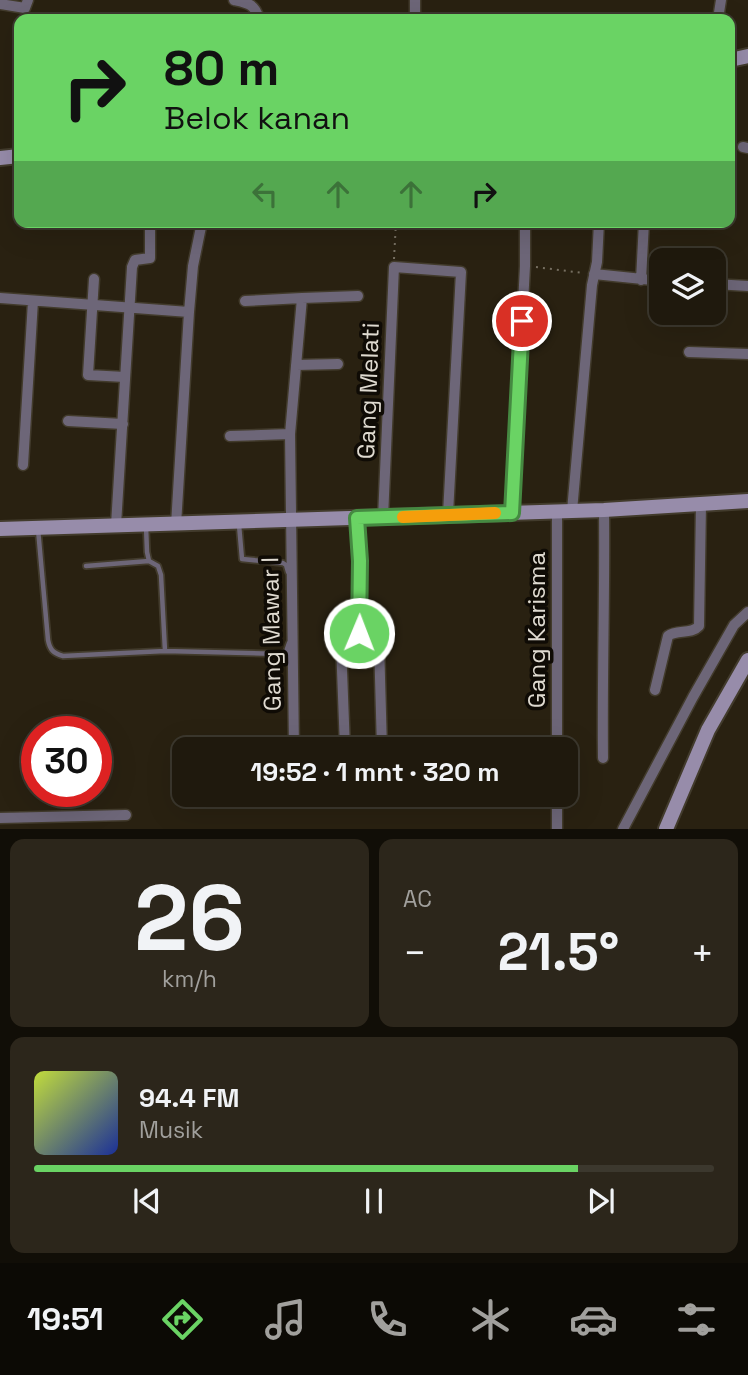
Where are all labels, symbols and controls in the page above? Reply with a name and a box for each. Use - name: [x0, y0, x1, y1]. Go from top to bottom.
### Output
- text: 80 m: [164, 37, 279, 99]
- icon: right: [49, 42, 140, 133]
- text: Belok kanan: [164, 98, 350, 138]
- icon: left: [246, 175, 284, 213]
- icon: ahead: [319, 175, 357, 213]
- icon: ahead: [392, 175, 430, 213]
- icon: right: [465, 175, 503, 213]
- map controls: [649, 248, 726, 325]
- button: layers: [649, 248, 726, 325]
- pin: [492, 291, 552, 351]
- icon: arrive: [503, 302, 541, 340]
- street label: Gang Melati: [350, 322, 386, 460]
- street label: Gang Karisma: [521, 552, 552, 708]
- street label: Gang Mawar I: [254, 557, 288, 711]
- position arrow: [322, 596, 396, 670]
- speed limit sign: 30: [21, 716, 112, 807]
- text: 19:52 · 1 mnt · 320 m: [250, 755, 500, 789]
- text: 26: [134, 860, 245, 977]
- text: AC: [403, 884, 432, 914]
- text: 21.5°: [498, 919, 619, 985]
- text: −: [403, 929, 427, 977]
- text: +: [690, 929, 714, 977]
- text: km/h: [162, 964, 217, 994]
- text: 94.4 FM: [139, 1081, 239, 1115]
- text: Musik: [139, 1115, 203, 1145]
- icon: previous: [128, 1182, 166, 1220]
- icon: pause: [355, 1182, 393, 1220]
- icon: next: [582, 1182, 620, 1220]
- icon: directions: [158, 1295, 207, 1344]
- icon: music: [261, 1295, 310, 1344]
- icon: phone: [363, 1295, 412, 1344]
- icon: climate: [466, 1295, 515, 1344]
- icon: car: [569, 1295, 618, 1344]
- icon: filters: [672, 1295, 721, 1344]
- text: 19:51: [27, 1299, 104, 1339]

